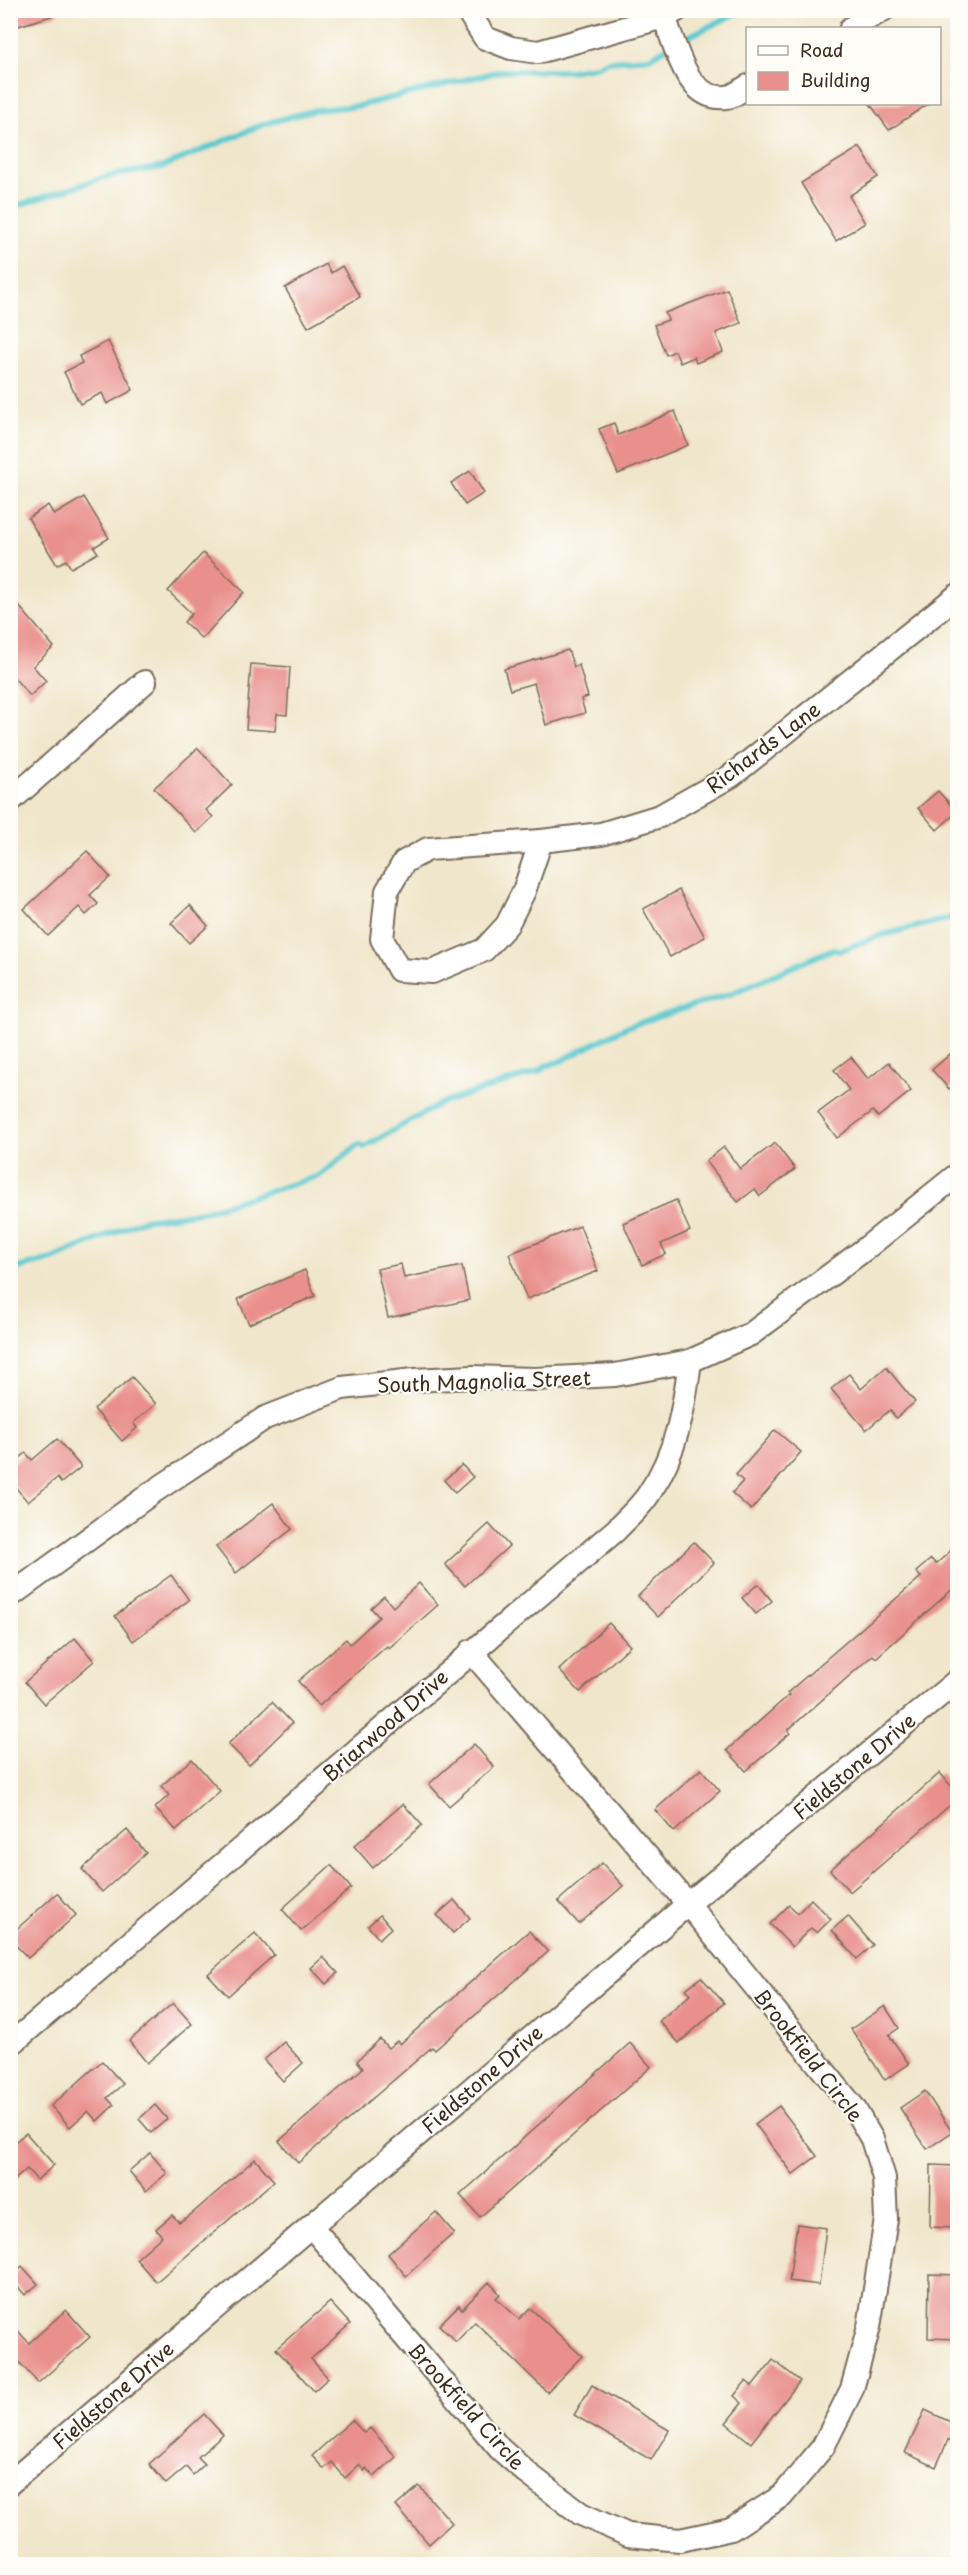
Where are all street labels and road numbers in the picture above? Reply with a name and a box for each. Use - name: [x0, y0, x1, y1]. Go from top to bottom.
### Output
- street label: Richards Lane: [699, 694, 827, 800]
- street label: South Magnolia Street: [377, 1362, 591, 1400]
- street label: Briarwood Drive: [316, 1662, 454, 1788]
- street label: Fieldstone Drive: [786, 1706, 922, 1826]
- street label: Brookfield Circle: [747, 1982, 871, 2128]
- street label: Fieldstone Drive: [415, 2018, 549, 2140]
- street label: Fieldstone Drive: [46, 2334, 180, 2456]
- street label: Brookfield Circle: [402, 2336, 532, 2476]

